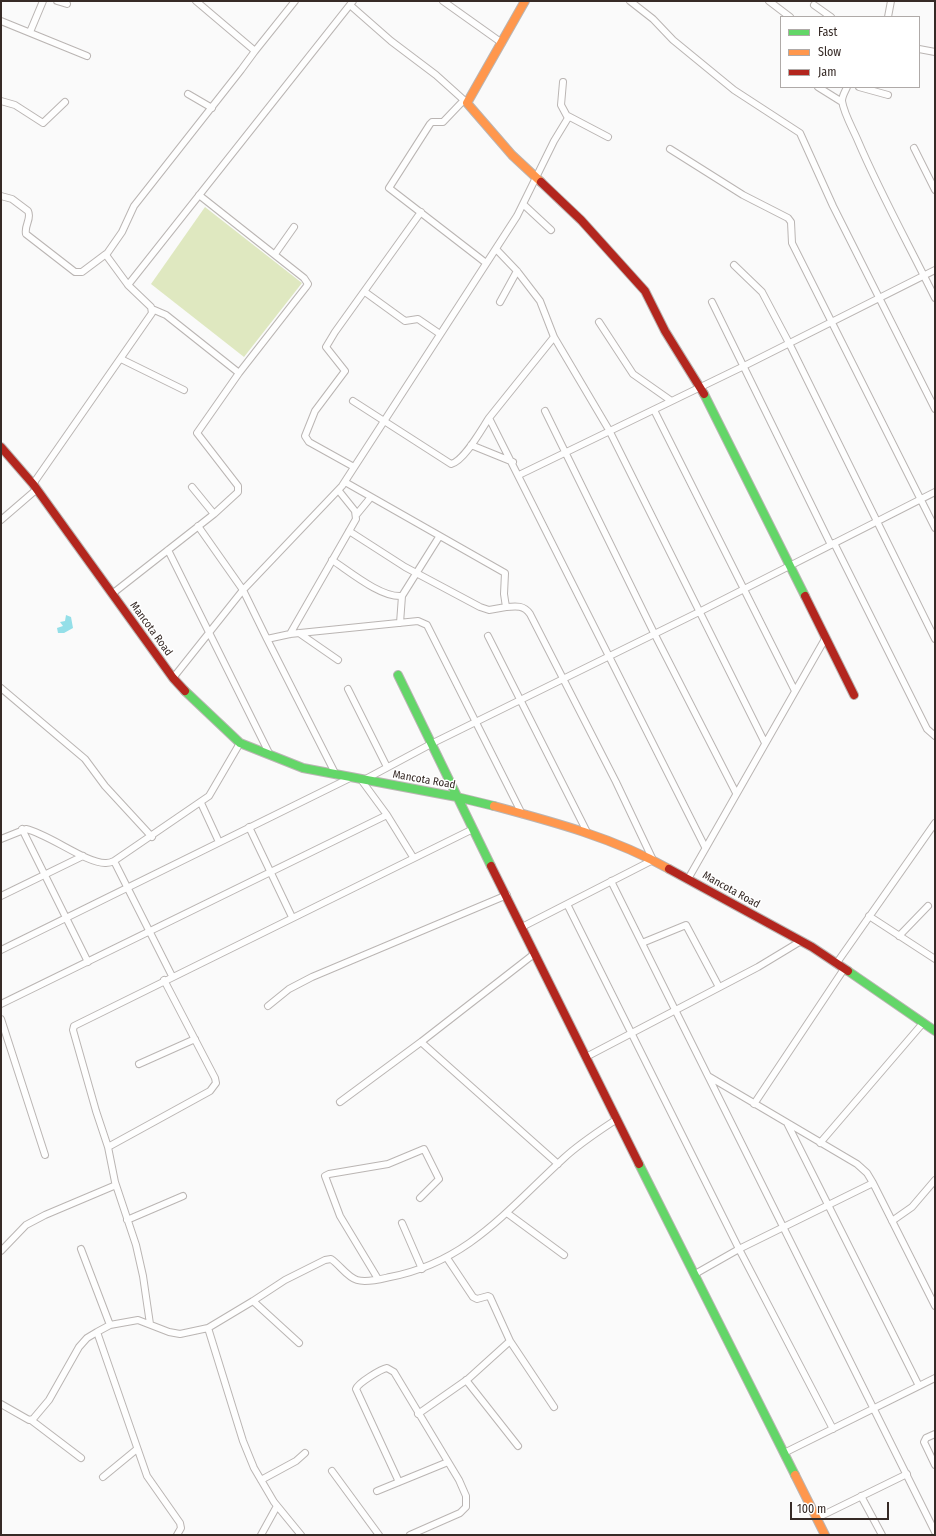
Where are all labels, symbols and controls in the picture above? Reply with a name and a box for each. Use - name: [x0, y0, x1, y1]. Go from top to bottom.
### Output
- legend: [780, 16, 920, 88]
- text: Fast: [818, 25, 837, 39]
- text: Slow: [818, 45, 841, 59]
- text: Jam: [818, 65, 836, 79]
- street label: Mancota Road: [127, 599, 175, 659]
- street label: Mancota Road: [392, 768, 456, 792]
- street label: Mancota Road: [700, 869, 762, 911]
- scale bar: [792, 1494, 891, 1520]
- text: 100 m: [797, 1502, 826, 1516]

